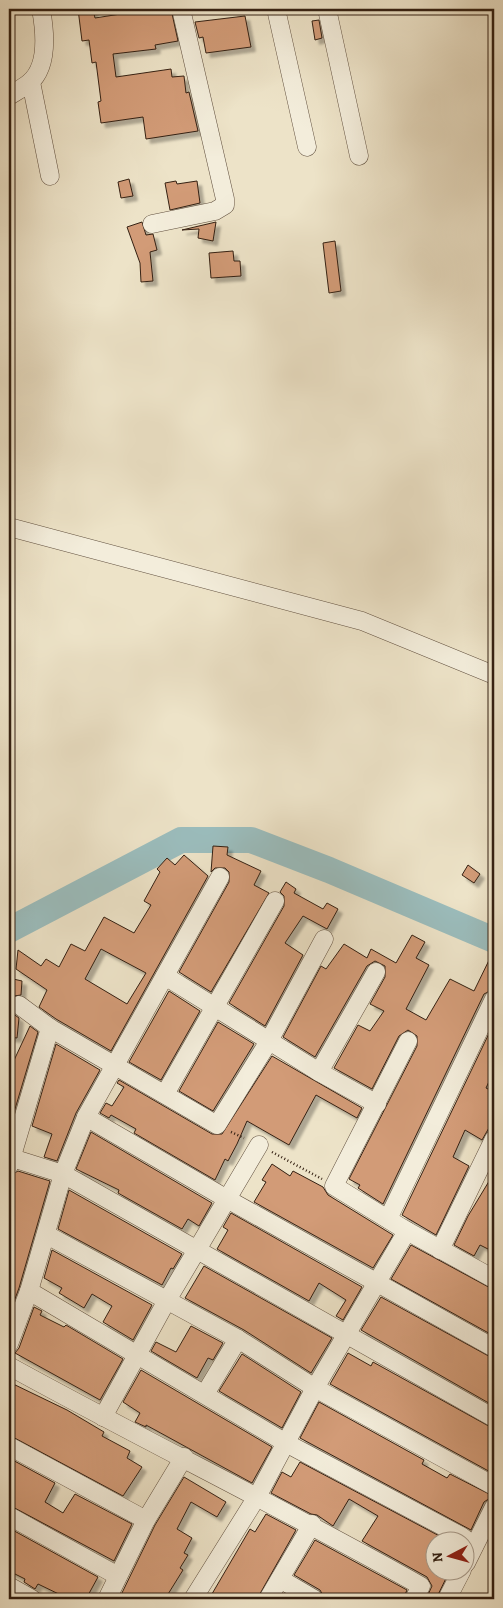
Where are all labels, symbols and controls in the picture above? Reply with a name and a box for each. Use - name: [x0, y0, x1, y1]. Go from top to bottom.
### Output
- north arrow: [426, 1530, 476, 1580]
- text: N: [428, 1551, 448, 1563]

